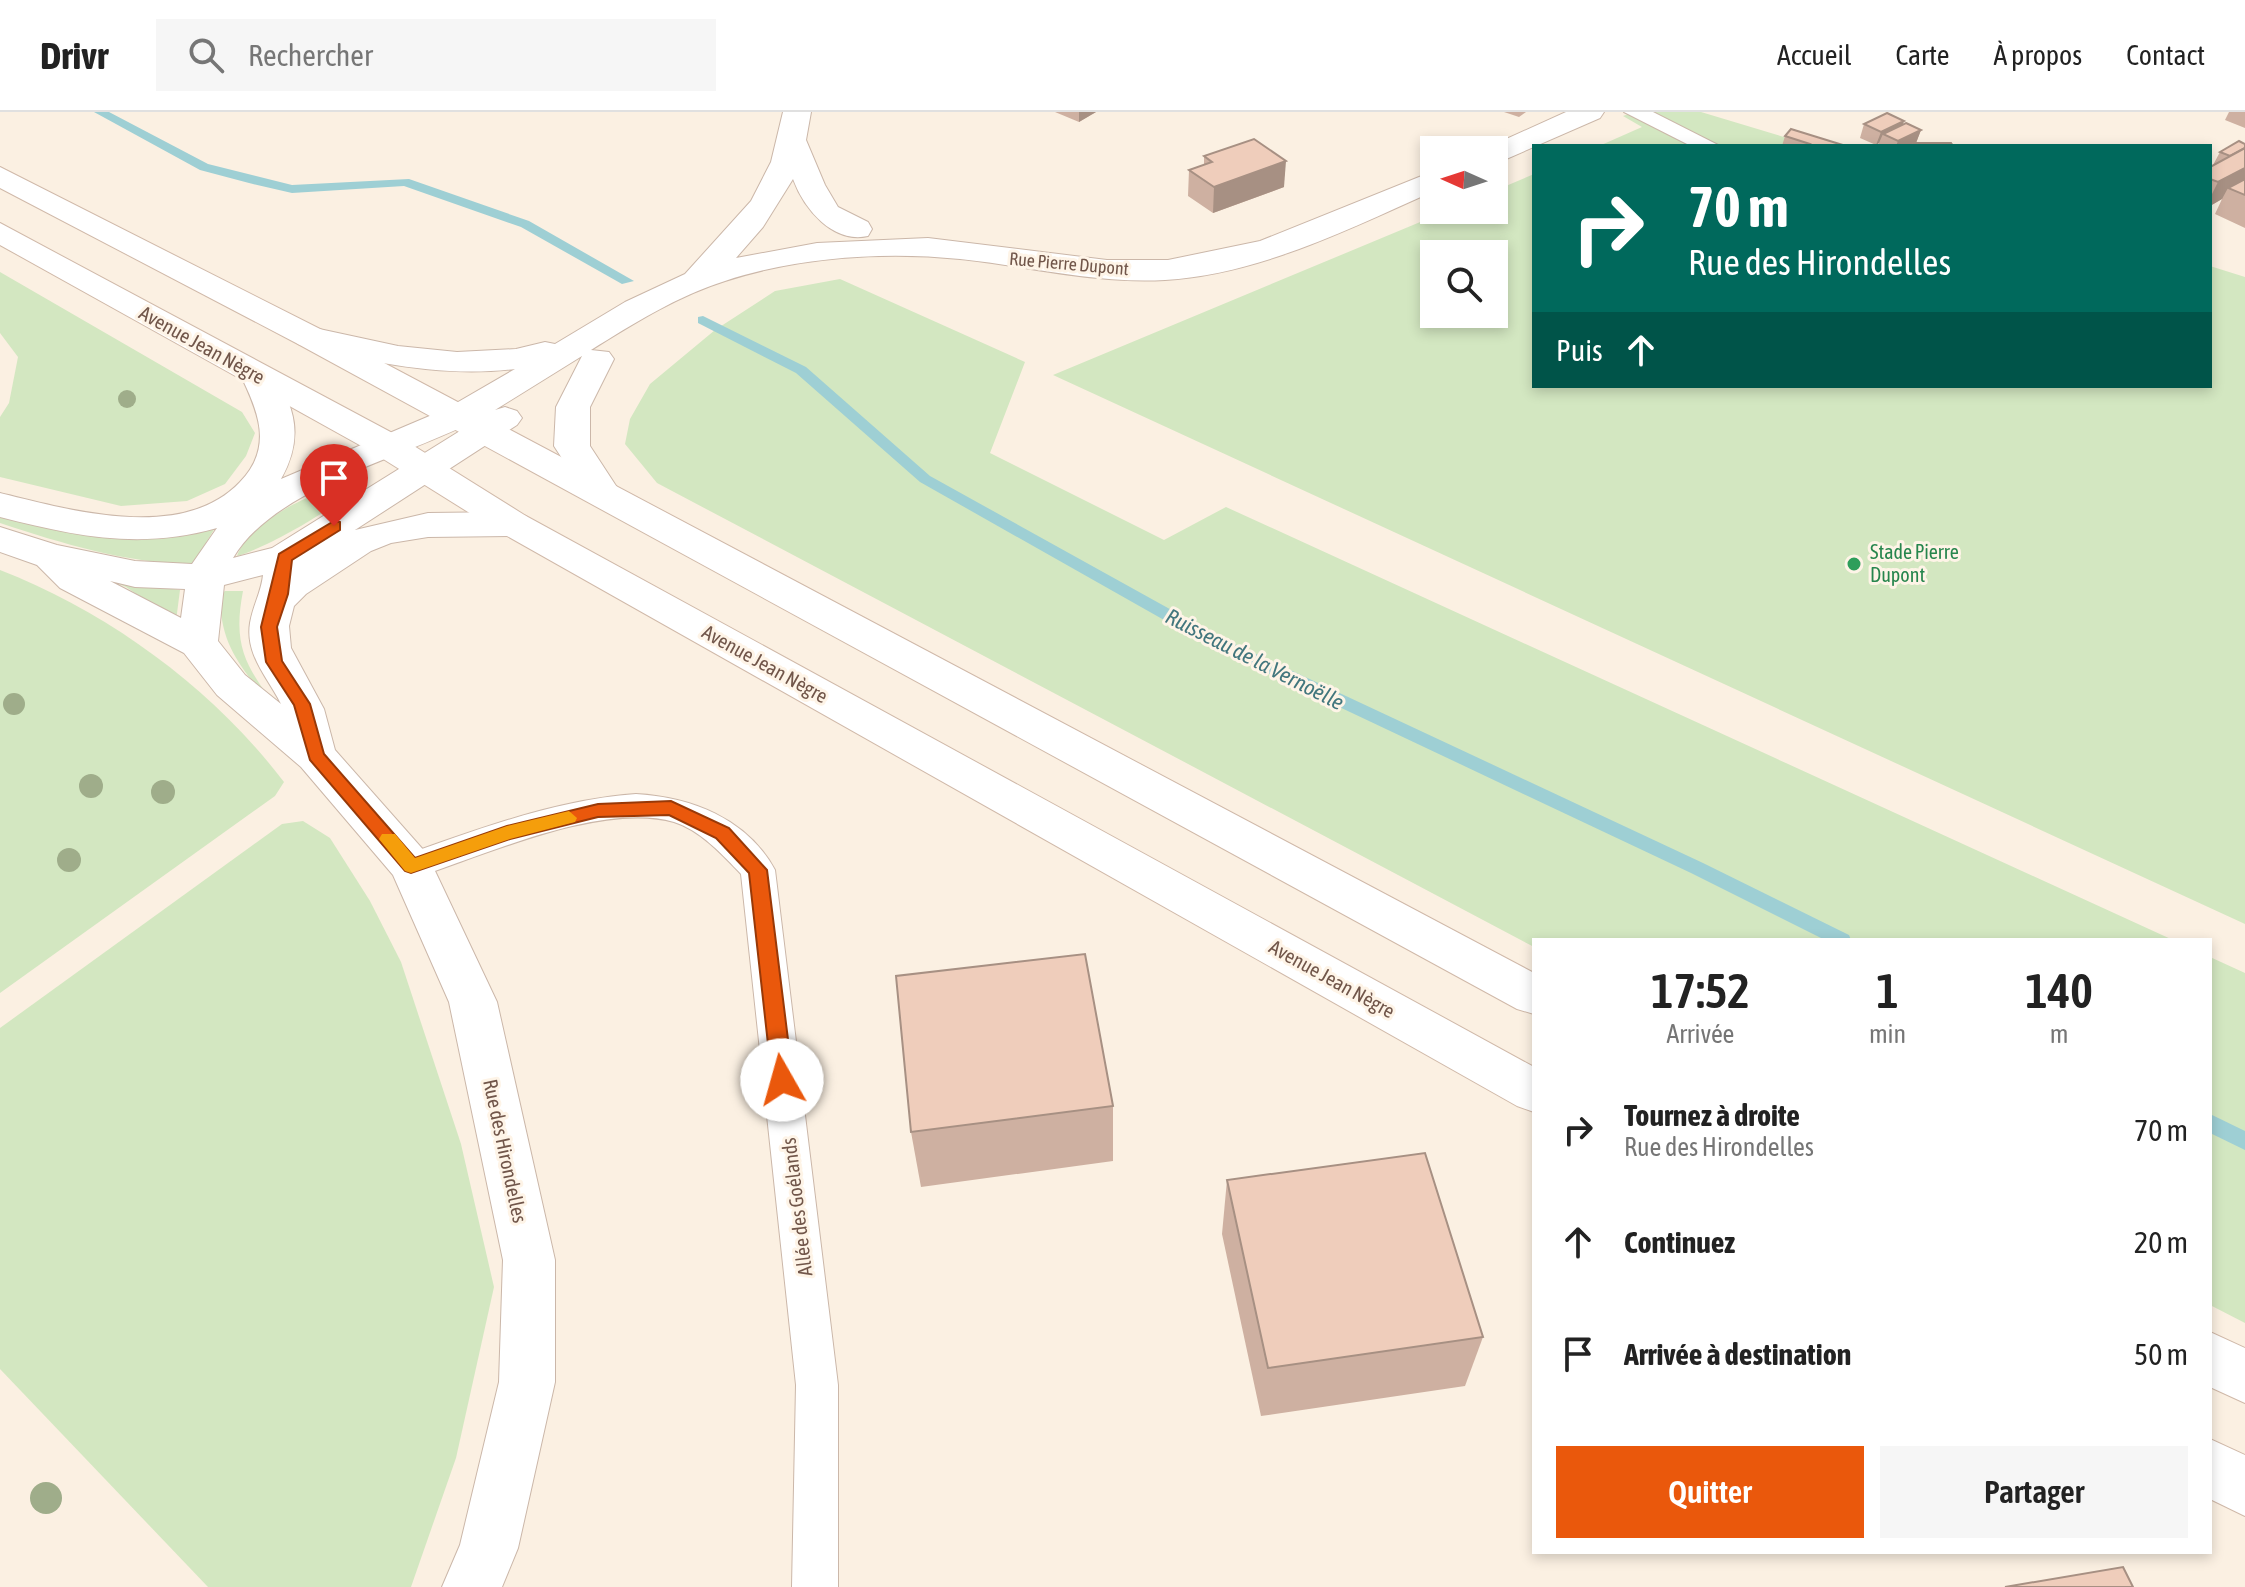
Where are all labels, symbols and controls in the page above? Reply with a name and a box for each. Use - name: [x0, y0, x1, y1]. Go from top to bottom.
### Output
- search box: [156, 19, 716, 91]
- icon: search: [184, 33, 228, 77]
- text: Drivr: [40, 34, 108, 77]
- text: Rechercher: [248, 38, 373, 72]
- text: Accueil: [1777, 39, 1851, 71]
- text: Carte: [1895, 39, 1950, 71]
- text: À propos: [1994, 39, 2082, 71]
- text: Contact: [2126, 39, 2205, 71]
- north arrow: [1420, 136, 1508, 224]
- map controls: [1420, 136, 1508, 328]
- text: 70 m: [1688, 175, 1789, 239]
- icon: right: [1556, 176, 1660, 280]
- button: search: [1420, 240, 1508, 328]
- text: Rue des Hirondelles: [1688, 241, 1951, 283]
- street label: Rue Pierre Dupont: [1008, 248, 1130, 279]
- street label: Avenue Jean Nègre: [136, 301, 269, 389]
- icon: ahead: [1619, 328, 1663, 372]
- text: Puis: [1556, 333, 1603, 367]
- pin: [300, 444, 368, 526]
- icon: arrive: [312, 456, 356, 500]
- place label: Stade Pierre Dupont: [1870, 540, 1959, 586]
- marker: Stade Pierre Dupont: [1845, 555, 1863, 573]
- water label: Ruisseau de la Vernoëlle: [1161, 603, 1349, 715]
- street label: Avenue Jean Nègre: [699, 620, 832, 708]
- street label: Avenue Jean Nègre: [1266, 935, 1399, 1023]
- text: 17:52: [1651, 963, 1750, 1018]
- text: 1: [1876, 963, 1899, 1018]
- text: 140: [2025, 963, 2093, 1018]
- text: Arrivée: [1666, 1019, 1734, 1049]
- text: min: [1869, 1019, 1906, 1049]
- text: m: [2050, 1019, 2068, 1049]
- position arrow: [740, 1038, 824, 1122]
- street label: Rue des Hirondelles: [479, 1077, 532, 1225]
- text: Tournez à droite: [1624, 1098, 1800, 1132]
- icon: right: [1556, 1108, 1600, 1152]
- text: 70 m: [2134, 1113, 2188, 1147]
- text: Rue des Hirondelles: [1624, 1132, 1814, 1162]
- street label: Allée des Goélands: [777, 1137, 816, 1278]
- icon: ahead: [1556, 1220, 1600, 1264]
- text: Continuez: [1624, 1225, 1735, 1259]
- text: 20 m: [2134, 1225, 2188, 1259]
- icon: arrive: [1556, 1332, 1600, 1376]
- text: Arrivée à destination: [1624, 1337, 1851, 1371]
- text: 50 m: [2134, 1337, 2188, 1371]
- button: Quitter: [1556, 1446, 1864, 1538]
- button: Partager: [1880, 1446, 2188, 1538]

